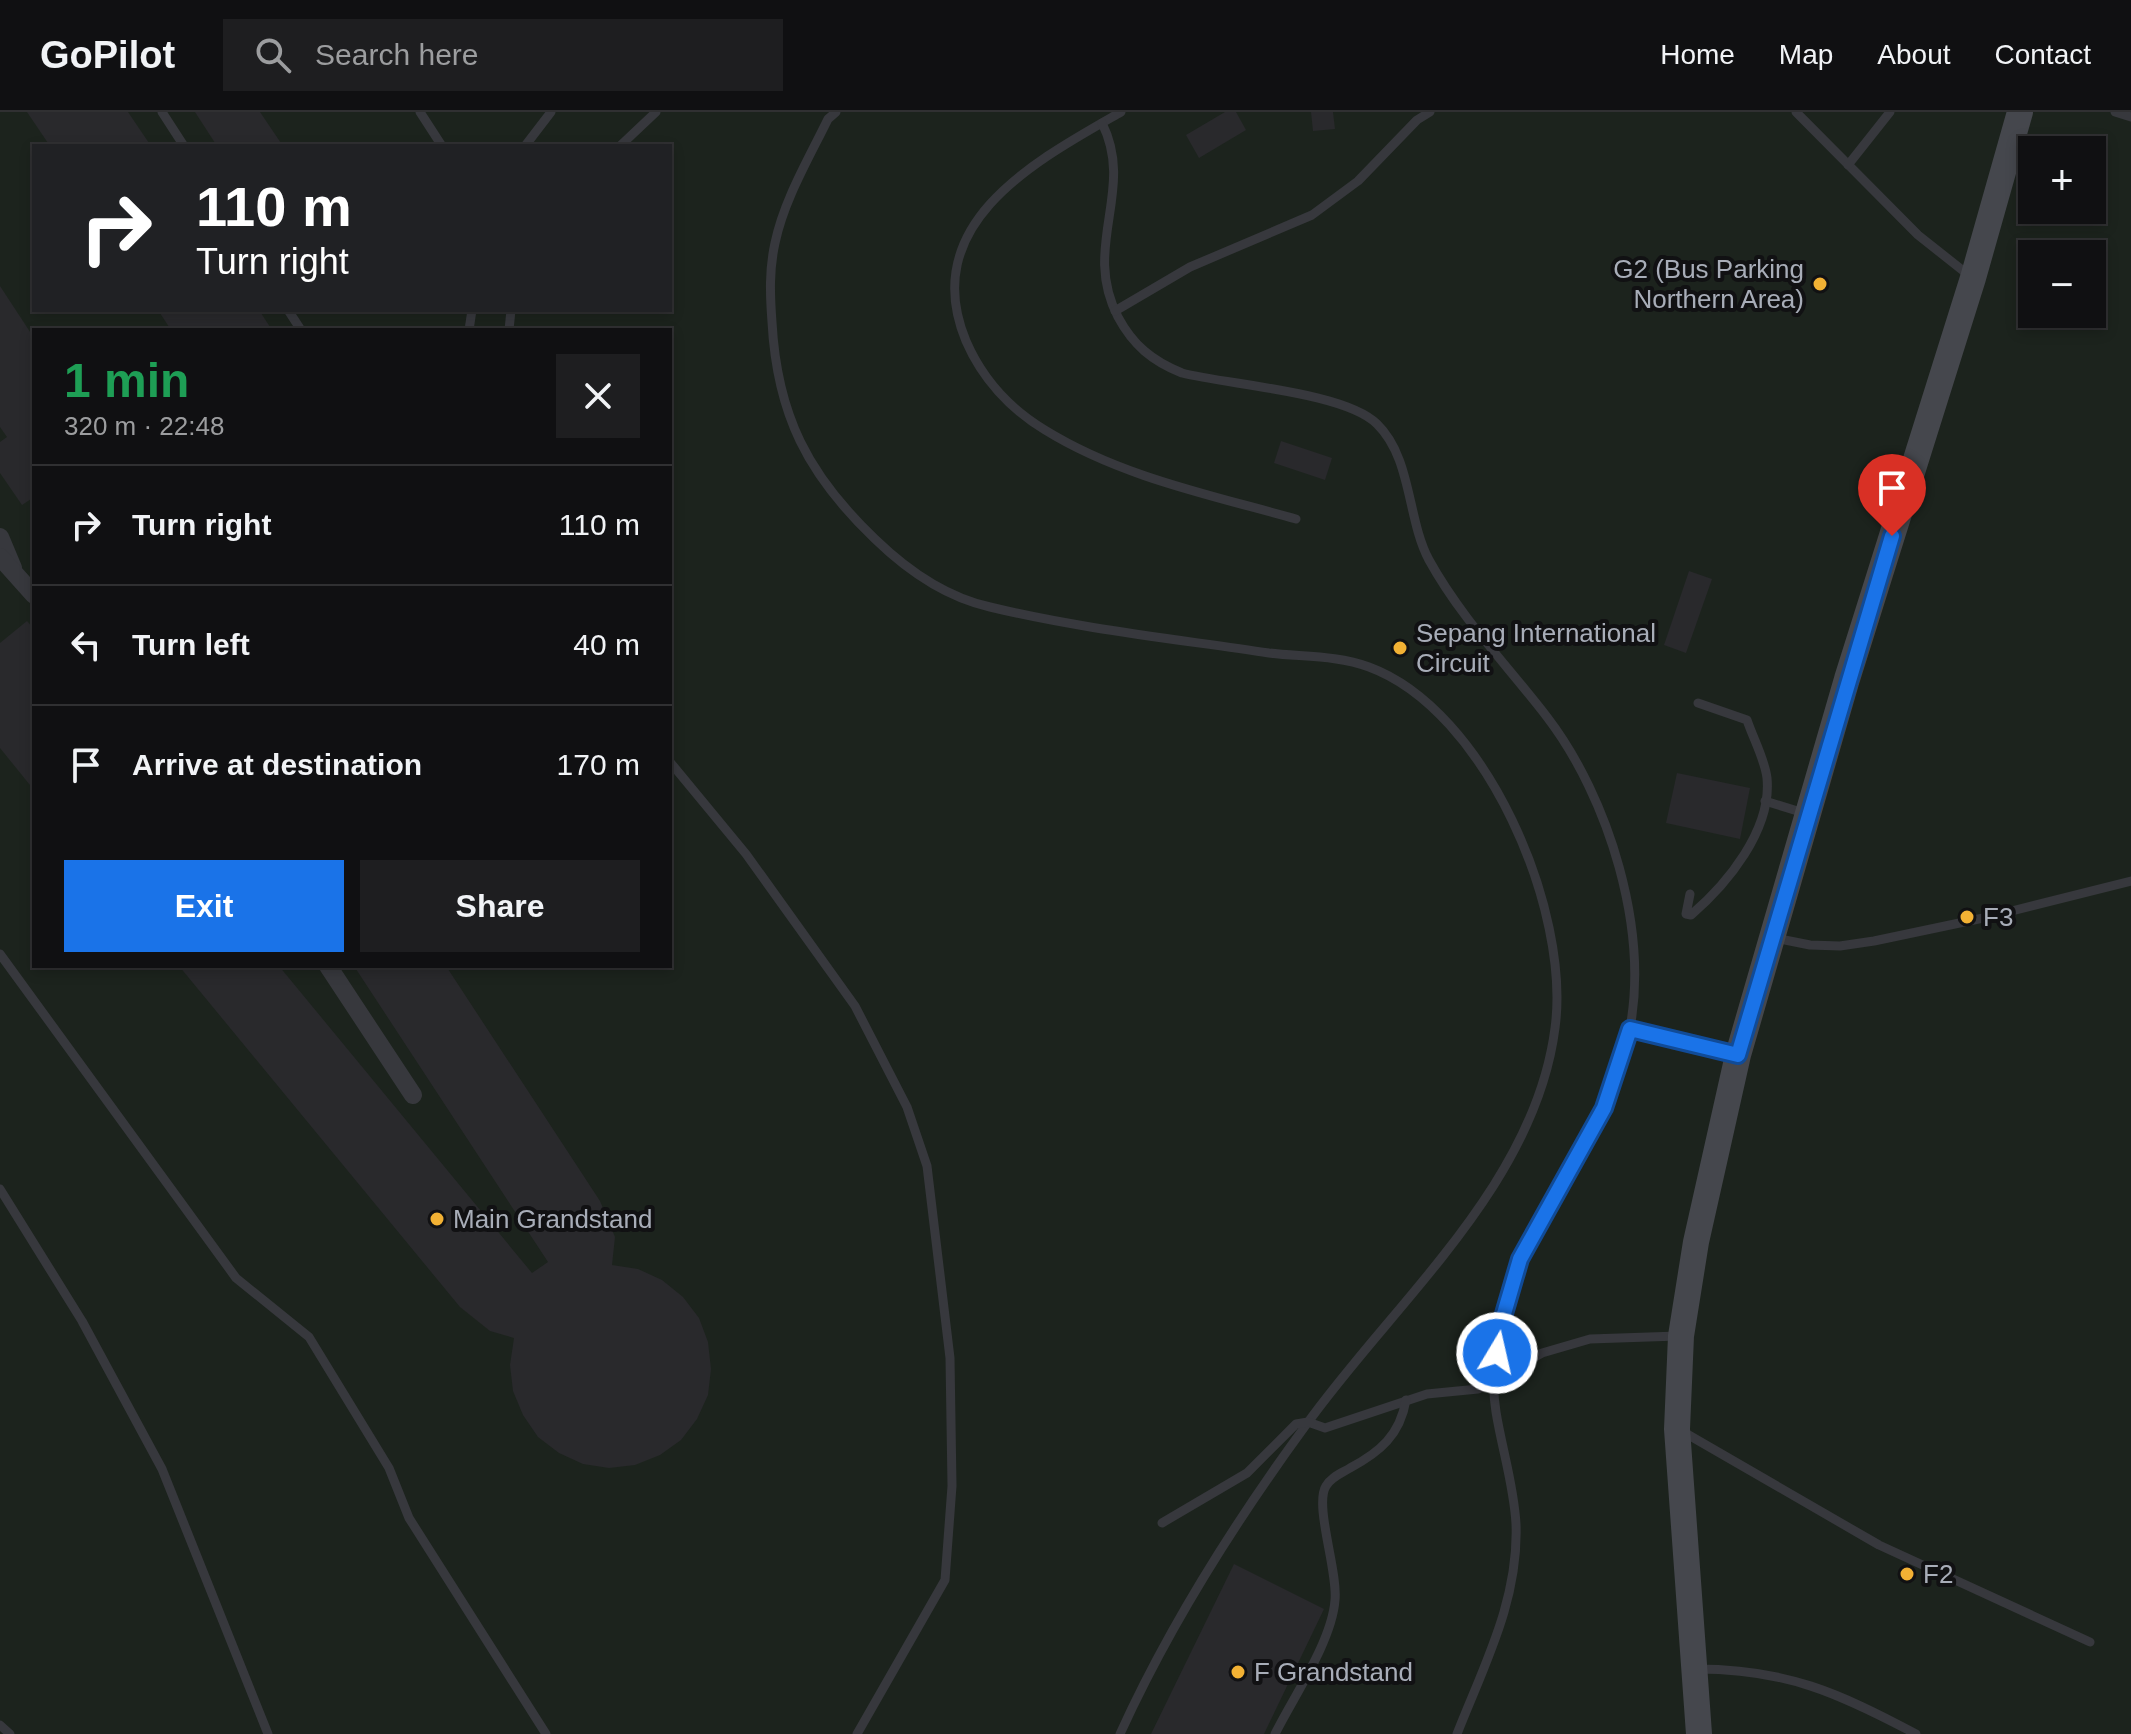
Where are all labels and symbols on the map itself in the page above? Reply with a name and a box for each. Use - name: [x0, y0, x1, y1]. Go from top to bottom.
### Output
- place label: G2 (Bus Parking Northern Area): [1613, 254, 1804, 314]
- marker: G2 (Bus Parking Northern Area): [1811, 275, 1829, 293]
- pin: [1858, 454, 1926, 536]
- place label: Sepang International Circuit: [1416, 618, 1656, 678]
- marker: Sepang International Circuit: [1391, 639, 1409, 657]
- place label: F3: [1983, 902, 2013, 932]
- marker: F3: [1958, 908, 1976, 926]
- place label: Main Grandstand: [453, 1204, 652, 1234]
- marker: Main Grandstand: [428, 1210, 446, 1228]
- position arrow: [1455, 1311, 1539, 1395]
- place label: F2: [1923, 1559, 1953, 1589]
- marker: F2: [1898, 1565, 1916, 1583]
- place label: F Grandstand: [1254, 1657, 1413, 1687]
- marker: F Grandstand: [1229, 1663, 1247, 1681]

